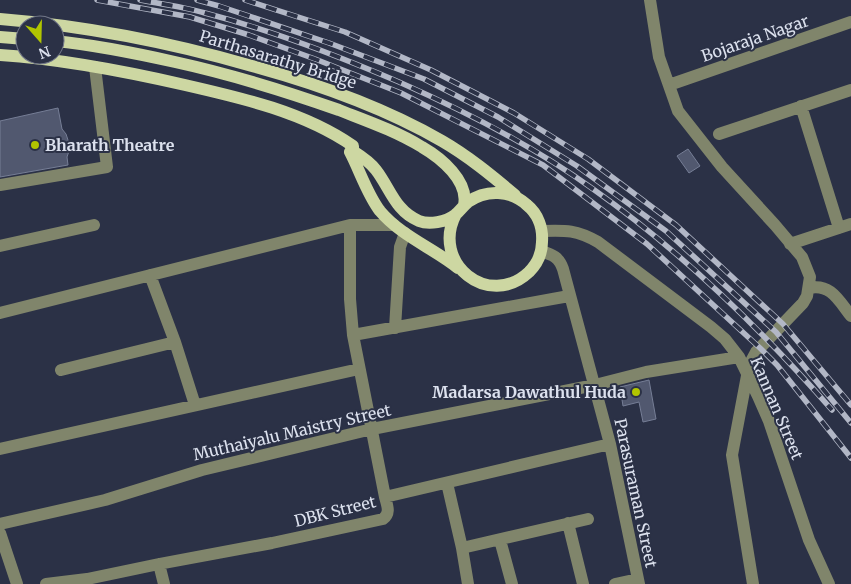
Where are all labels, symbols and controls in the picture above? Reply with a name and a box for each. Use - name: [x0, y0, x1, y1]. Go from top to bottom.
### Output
- street label: Bojaraja Nagar: [699, 10, 811, 66]
- north arrow: [15, 15, 65, 65]
- street label: Parthasarathy Bridge: [197, 26, 359, 92]
- text: N: [36, 42, 53, 63]
- place label: Bharath Theatre: [45, 135, 175, 155]
- marker: Bharath Theatre: [29, 139, 41, 151]
- street label: Kannan Street: [746, 353, 808, 463]
- place label: Madarsa Dawathul Huda: [432, 382, 626, 402]
- marker: Madarsa Dawathul Huda: [630, 386, 642, 398]
- street label: Muthaiyalu Maistry Street: [191, 399, 393, 464]
- street label: Parasuraman Street: [610, 416, 662, 570]
- street label: DBK Street: [292, 491, 379, 531]

